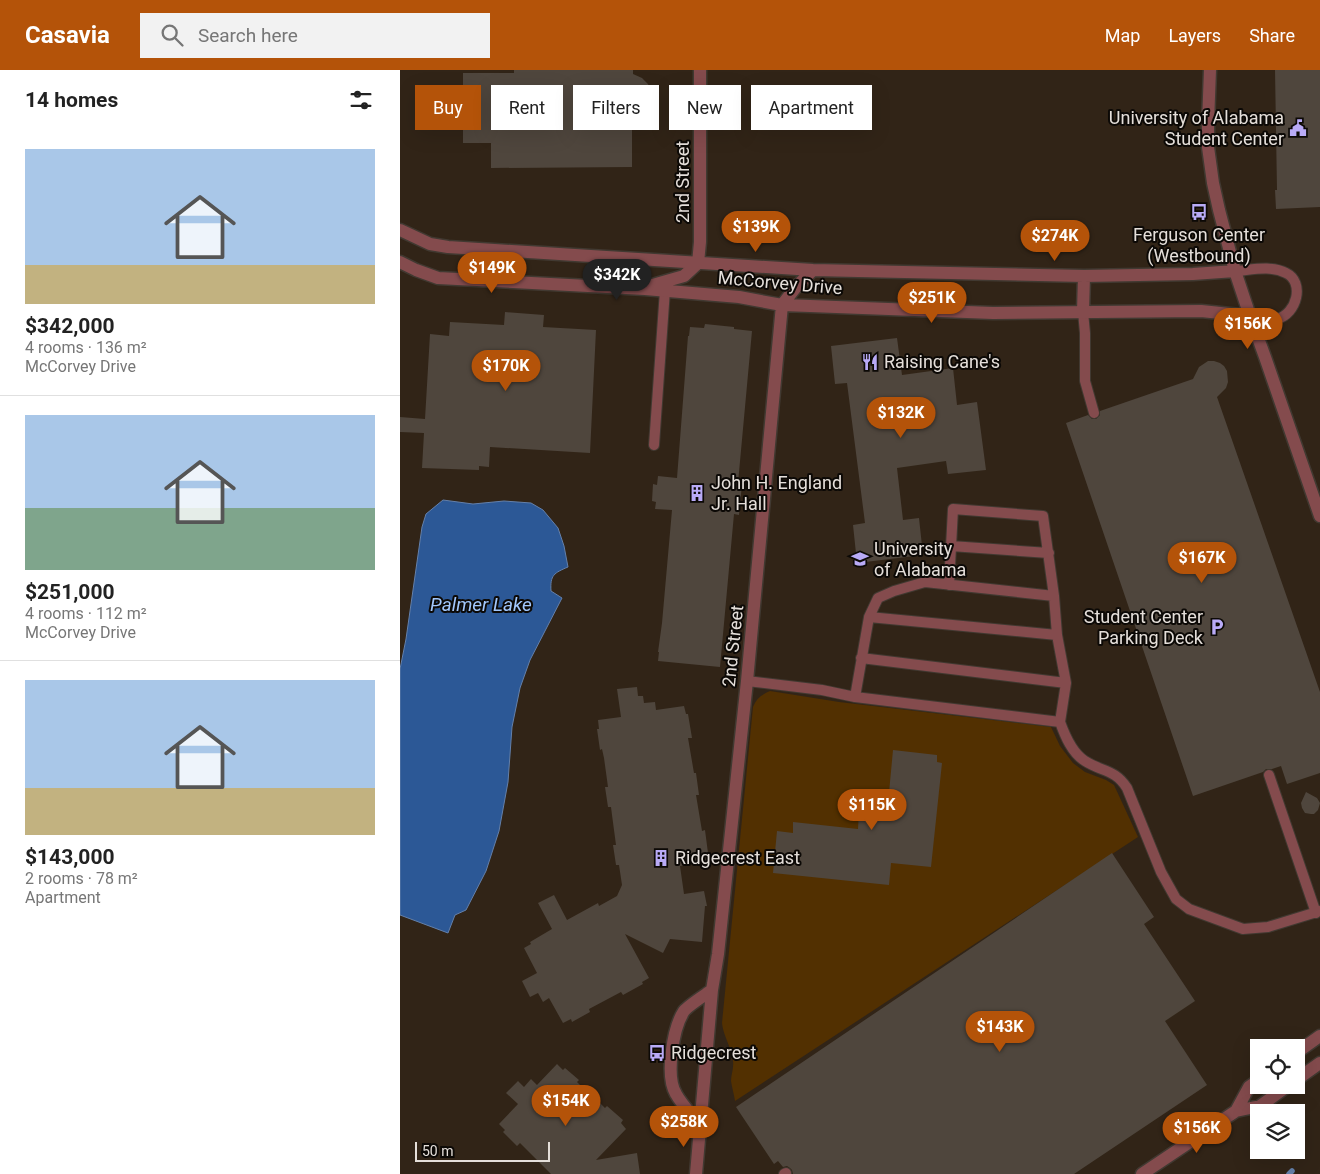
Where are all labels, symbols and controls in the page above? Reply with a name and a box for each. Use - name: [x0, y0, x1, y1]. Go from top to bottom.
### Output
- search box: [140, 13, 490, 58]
- text: Casavia: [25, 21, 110, 49]
- icon: search: [158, 21, 186, 49]
- text: Search here: [198, 24, 298, 47]
- text: Map: [1105, 25, 1140, 46]
- text: Layers: [1168, 25, 1221, 46]
- text: Share: [1249, 25, 1295, 46]
- chip: Buy: [415, 85, 481, 130]
- chip: Rent: [491, 85, 563, 130]
- chip: Filters: [573, 85, 659, 130]
- chip: New: [669, 85, 741, 130]
- chip: Apartment: [751, 85, 872, 130]
- icon: filters: [347, 86, 375, 114]
- text: 14 homes: [25, 88, 118, 112]
- place label: University of Alabama Student Center: [1109, 107, 1284, 149]
- public building icon: University of Alabama Student Center: [1288, 118, 1308, 138]
- street label: 2nd Street: [672, 141, 693, 223]
- icon: home: [155, 182, 245, 272]
- bus stop icon: Ferguson Center (Westbound): [1189, 202, 1209, 222]
- pin: $139K: [721, 210, 791, 253]
- text: $139K: [733, 217, 779, 236]
- pin: $274K: [1020, 220, 1090, 262]
- place label: Ferguson Center (Westbound): [1133, 224, 1265, 267]
- text: $274K: [1032, 226, 1078, 245]
- pin: $149K: [457, 252, 527, 294]
- text: $149K: [469, 258, 515, 277]
- pin: $342K: [582, 258, 652, 301]
- text: $342K: [594, 265, 640, 284]
- street label: McCorvey Drive: [717, 267, 843, 298]
- pin: $251K: [897, 282, 967, 324]
- text: $251K: [909, 288, 955, 307]
- pin: $156K: [1213, 308, 1283, 350]
- text: $342,000: [25, 314, 115, 338]
- text: $156K: [1225, 314, 1271, 333]
- text: 4 rooms · 136 m²: [25, 338, 147, 357]
- pin: $170K: [471, 350, 541, 392]
- place label: Raising Cane's: [884, 351, 1000, 372]
- restaurant icon: Raising Cane's: [860, 352, 880, 372]
- text: $170K: [483, 356, 529, 375]
- text: McCorvey Drive: [25, 357, 136, 376]
- pin: $132K: [866, 396, 936, 439]
- text: $132K: [878, 403, 924, 422]
- icon: home: [155, 447, 245, 537]
- place label: John H. England Jr. Hall: [711, 472, 842, 514]
- building icon: John H. England Jr. Hall: [687, 483, 707, 503]
- place label: University of Alabama: [874, 538, 966, 580]
- pin: $167K: [1167, 542, 1237, 584]
- text: $167K: [1179, 548, 1225, 567]
- school or university icon: University of Alabama: [850, 549, 870, 569]
- text: $251,000: [25, 580, 115, 604]
- water label: Palmer Lake: [430, 593, 532, 616]
- text: 4 rooms · 112 m²: [25, 604, 147, 623]
- street label: 2nd Street: [718, 604, 747, 688]
- place label: Student Center Parking Deck: [1084, 606, 1204, 648]
- parking icon: Student Center Parking Deck: [1207, 617, 1227, 637]
- text: McCorvey Drive: [25, 623, 136, 642]
- icon: home: [155, 712, 245, 802]
- pin: $115K: [837, 788, 907, 831]
- text: $115K: [849, 795, 895, 814]
- text: $143,000: [25, 845, 115, 869]
- place label: Ridgecrest East: [675, 847, 800, 868]
- building icon: Ridgecrest East: [651, 848, 671, 868]
- text: 2 rooms · 78 m²: [25, 869, 138, 888]
- text: Apartment: [25, 888, 101, 907]
- pin: $143K: [965, 1010, 1035, 1053]
- text: $143K: [977, 1017, 1023, 1036]
- map controls: [1250, 1039, 1305, 1159]
- button: locate: [1250, 1039, 1305, 1094]
- place label: Ridgecrest: [671, 1042, 756, 1063]
- bus stop icon: Ridgecrest: [647, 1043, 667, 1063]
- pin: $154K: [531, 1084, 601, 1127]
- text: $154K: [543, 1091, 589, 1110]
- button: layers: [1250, 1104, 1305, 1159]
- pin: $258K: [649, 1106, 719, 1148]
- text: $258K: [661, 1112, 707, 1131]
- pin: $156K: [1162, 1112, 1232, 1154]
- text: $156K: [1174, 1118, 1220, 1137]
- scale bar: [415, 1139, 550, 1162]
- text: 50 m: [422, 1143, 454, 1159]

